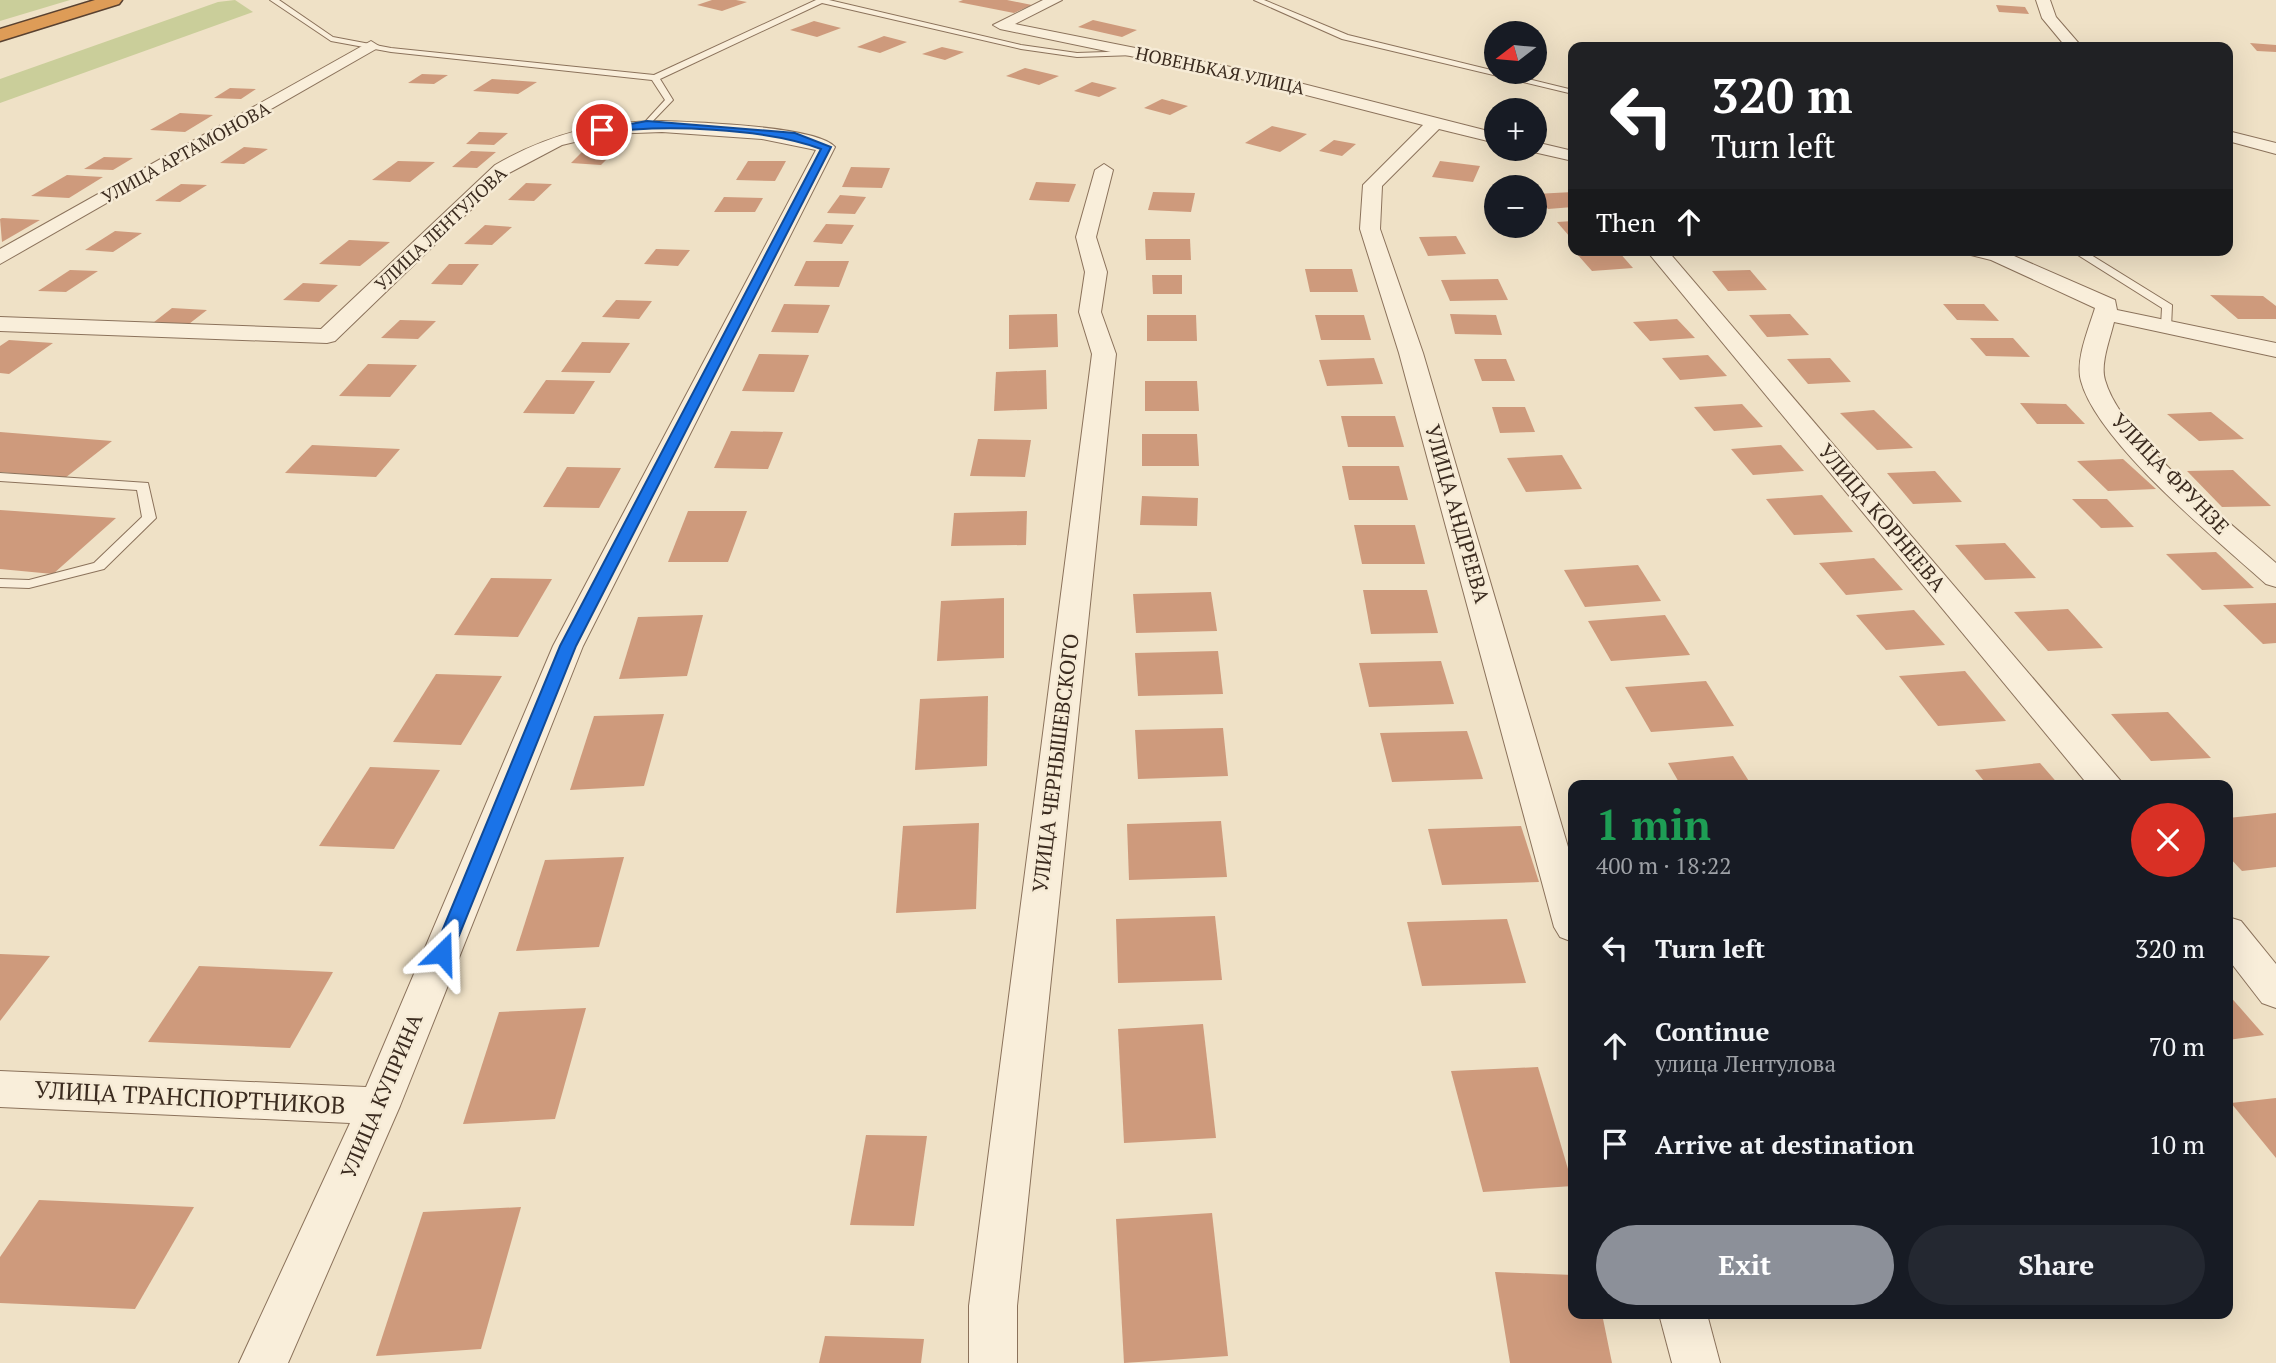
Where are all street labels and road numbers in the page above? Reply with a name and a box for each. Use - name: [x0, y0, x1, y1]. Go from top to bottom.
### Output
- street label: НОВЕНЬКАЯ УЛИЦА: [1133, 40, 1308, 100]
- street label: УЛИЦА АРТАМОНОВА: [97, 95, 275, 208]
- street label: УЛИЦА ЛЕНТУЛОВА: [369, 160, 512, 296]
- street label: УЛИЦА ФРУНЗЕ: [2106, 407, 2236, 540]
- street label: УЛИЦА АНДРЕЕВА: [1419, 421, 1497, 607]
- street label: УЛИЦА КОРНЕЕВА: [1813, 438, 1953, 598]
- street label: УЛИЦА ЧЕРНЫШЕВСКОГО: [1025, 632, 1085, 894]
- street label: УЛИЦА КУПРИНА: [334, 1008, 429, 1182]
- street label: УЛИЦА ТРАНСПОРТНИКОВ: [34, 1073, 346, 1121]

